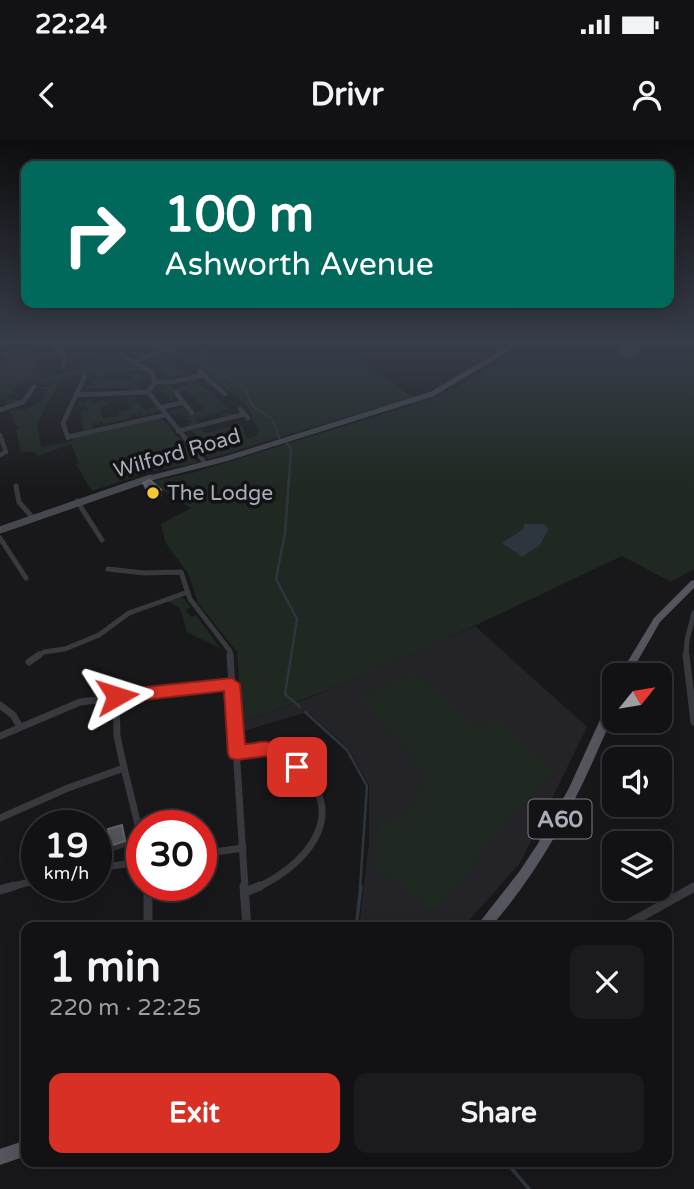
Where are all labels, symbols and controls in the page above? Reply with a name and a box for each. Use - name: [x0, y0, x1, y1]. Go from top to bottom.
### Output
- text: 22:24: [35, 9, 107, 40]
- icon: back: [28, 76, 66, 114]
- text: Drivr: [310, 76, 384, 114]
- icon: person: [628, 76, 666, 114]
- text: 100 m: [164, 186, 314, 245]
- icon: right: [49, 189, 140, 280]
- text: Ashworth Avenue: [164, 246, 434, 284]
- street label: Wilford Road: [111, 423, 243, 484]
- place label: The Lodge: [167, 481, 273, 506]
- marker: The Lodge: [145, 485, 161, 501]
- position arrow: [80, 659, 154, 733]
- north arrow: [602, 663, 672, 733]
- map controls: [602, 663, 672, 901]
- pin: [267, 737, 327, 797]
- button: sound: [602, 747, 672, 817]
- icon: arrive: [278, 748, 316, 786]
- road number: A60: [528, 800, 592, 838]
- speed limit sign: 30: [126, 810, 217, 901]
- text: 19: [45, 825, 88, 867]
- button: layers: [602, 831, 672, 901]
- text: km/h: [44, 862, 89, 884]
- text: 1 min: [49, 942, 161, 993]
- button: close: [570, 945, 644, 1019]
- text: 220 m · 22:25: [49, 994, 201, 1022]
- button: Exit: [49, 1073, 340, 1153]
- button: Share: [354, 1073, 644, 1153]

